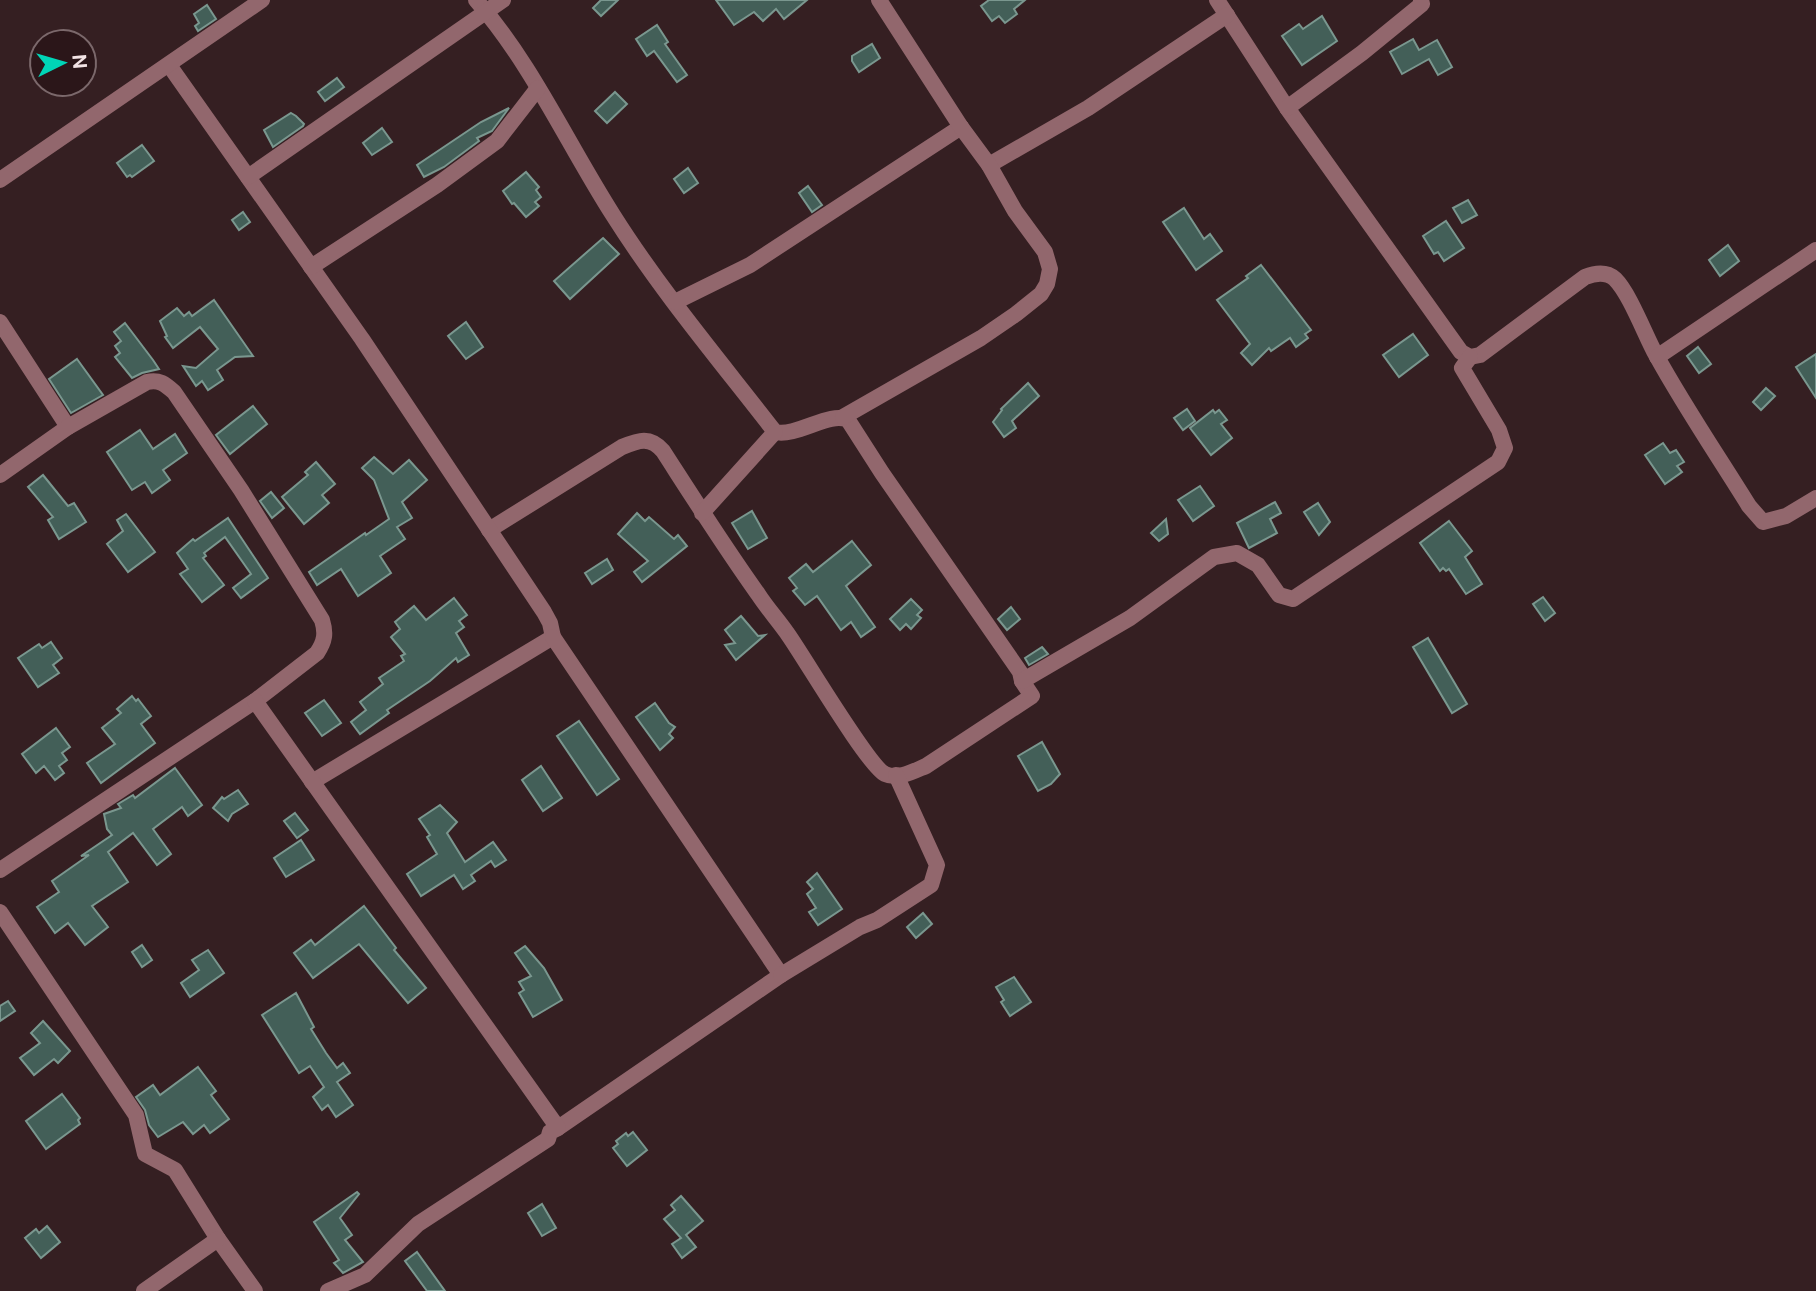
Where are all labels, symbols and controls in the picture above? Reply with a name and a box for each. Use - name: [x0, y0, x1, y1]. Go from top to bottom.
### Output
- north arrow: [28, 28, 98, 98]
- text: N: [68, 53, 92, 70]

